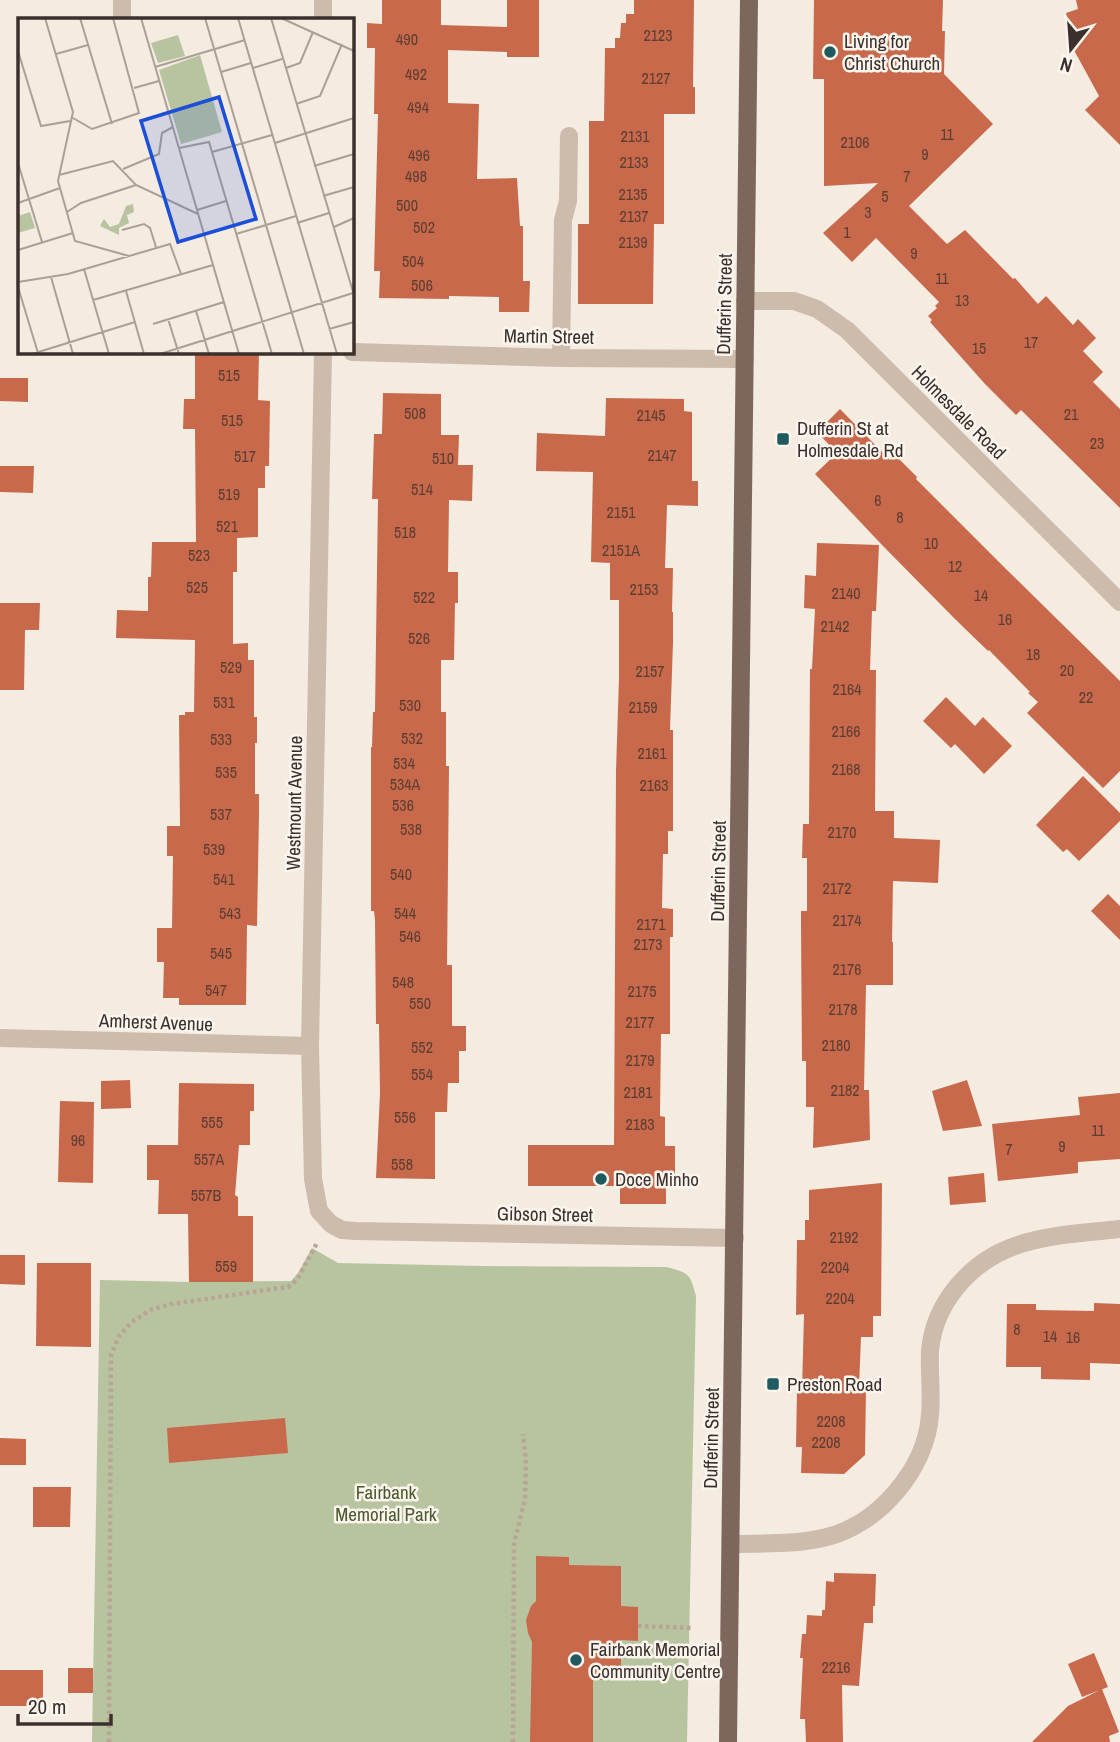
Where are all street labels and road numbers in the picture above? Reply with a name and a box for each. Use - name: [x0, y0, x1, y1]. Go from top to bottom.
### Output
- street label: Dufferin Street: [710, 253, 738, 355]
- street label: Martin Street: [504, 322, 595, 350]
- street label: Holmesdale Road: [906, 359, 1012, 465]
- street label: Westmount Avenue: [280, 735, 308, 871]
- street label: Dufferin Street: [704, 820, 732, 922]
- street label: Amherst Avenue: [98, 1007, 213, 1037]
- street label: Gibson Street: [497, 1200, 594, 1228]
- street label: Dufferin Street: [697, 1387, 725, 1489]

